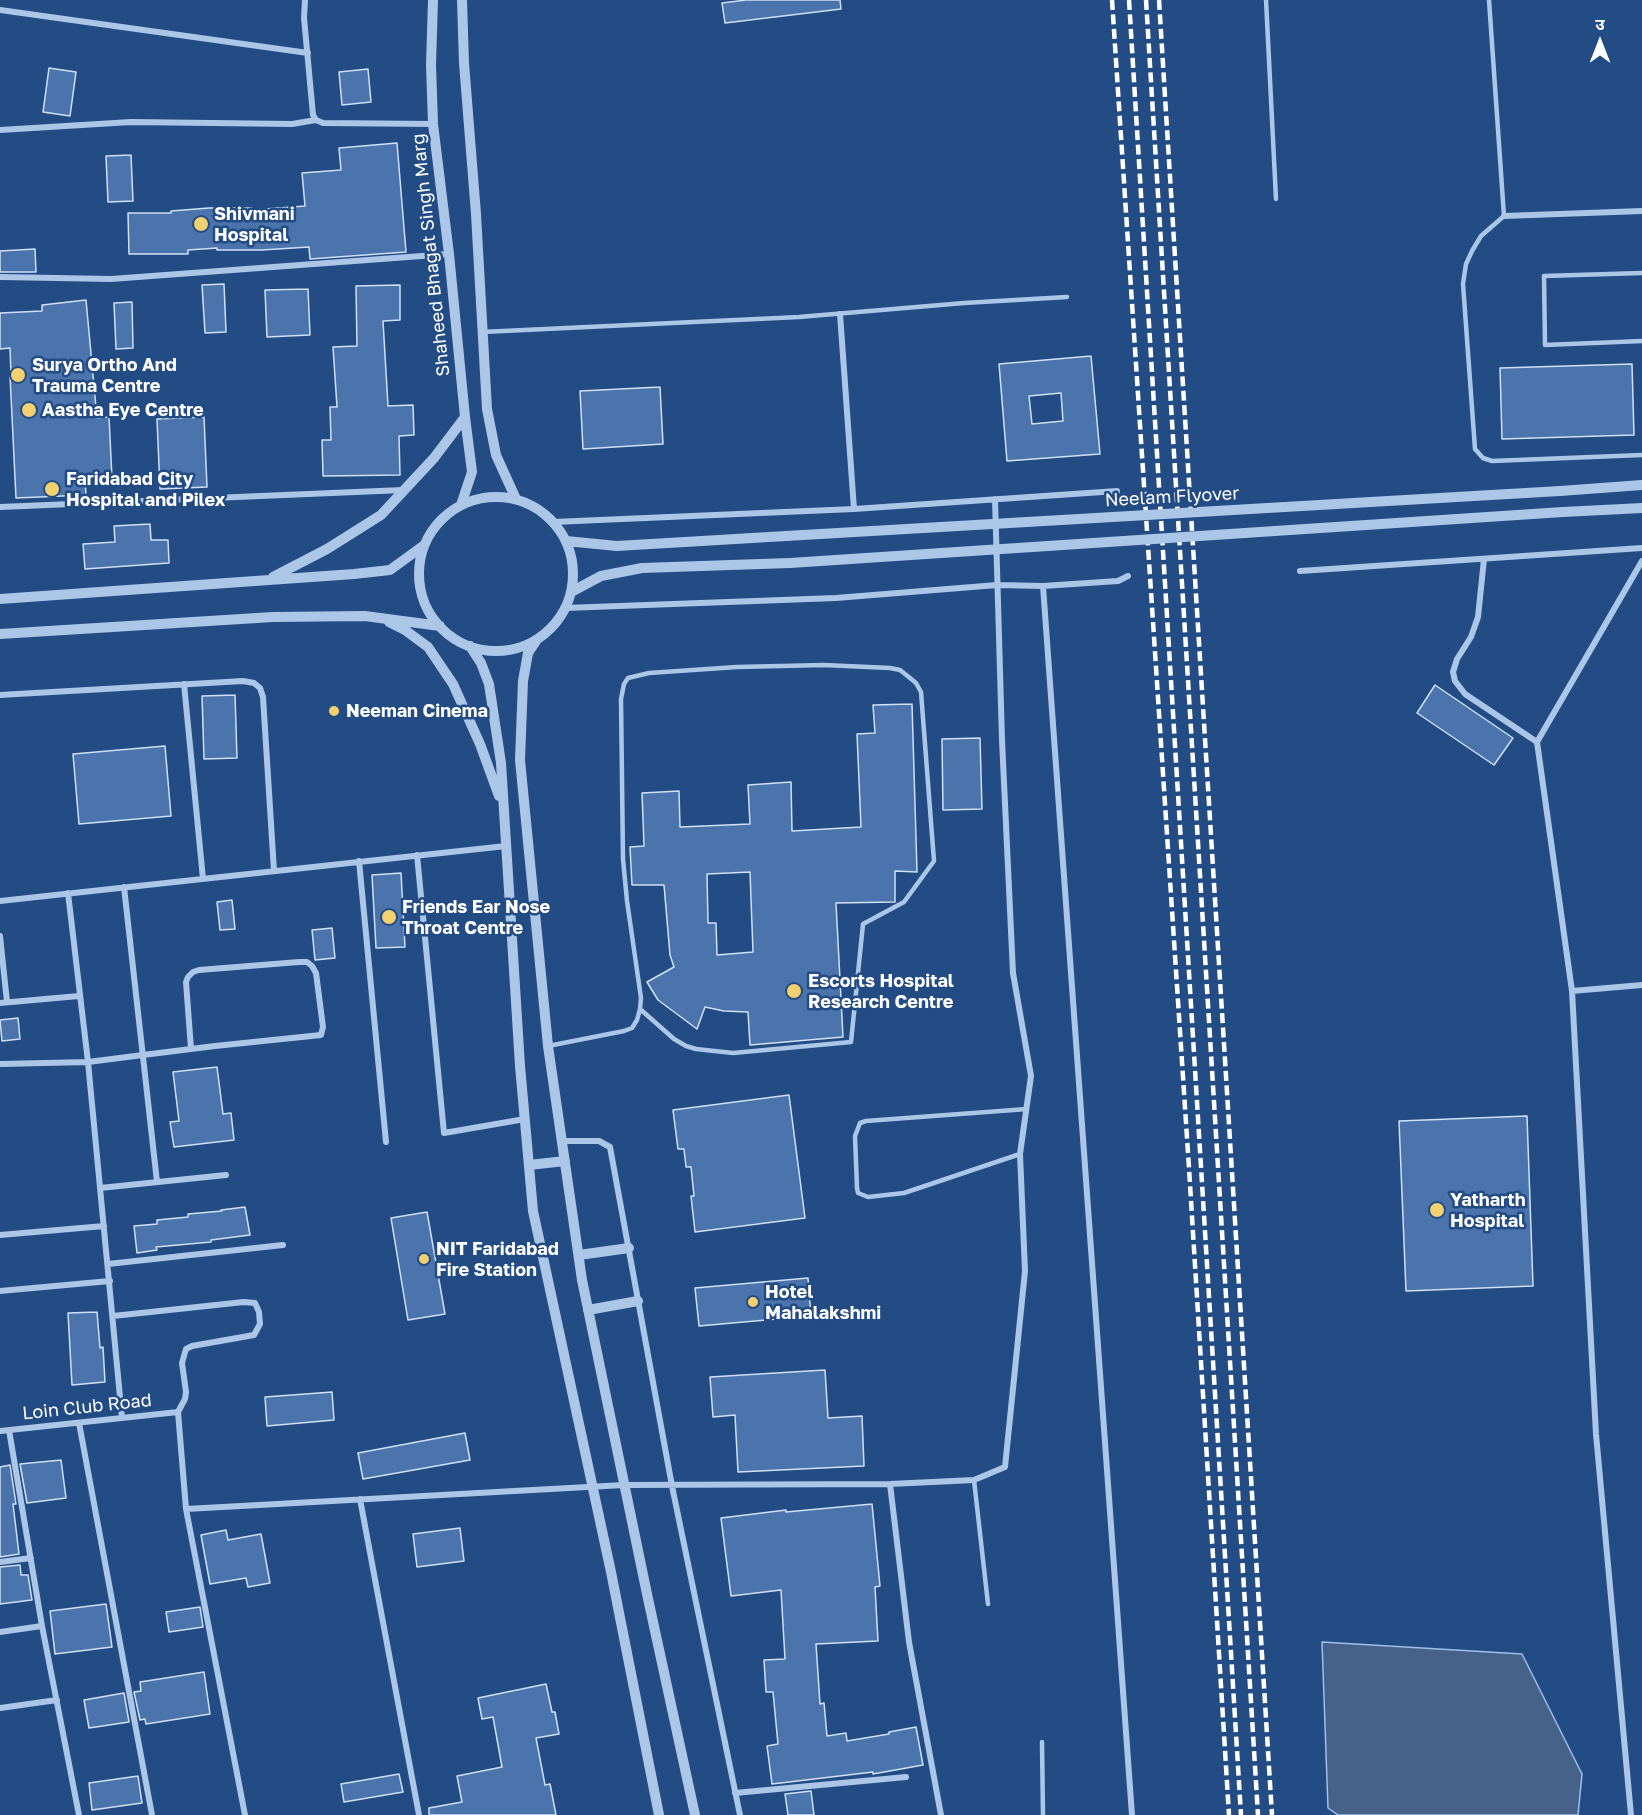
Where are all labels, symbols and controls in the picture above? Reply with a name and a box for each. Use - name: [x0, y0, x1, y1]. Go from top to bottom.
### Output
- north arrow: [1570, 12, 1630, 72]
- text: उ: [1595, 14, 1605, 34]
- street label: Shaheed Bhagat Singh Marg: [408, 133, 454, 377]
- place label: Shivmani Hospital: [214, 203, 295, 246]
- marker: Shivmani Hospital: [192, 215, 210, 233]
- place label: Surya Ortho And Trauma Centre: [32, 354, 177, 397]
- marker: Surya Ortho And Trauma Centre: [9, 366, 27, 384]
- place label: Aastha Eye Centre: [42, 399, 204, 421]
- marker: Aastha Eye Centre: [20, 401, 38, 419]
- place label: Faridabad City Hospital and Pilex: [66, 468, 225, 510]
- marker: Faridabad City Hospital and Pilex: [43, 480, 61, 498]
- street label: Neelam Flyover: [1104, 483, 1240, 511]
- place label: Neeman Cinema: [346, 700, 488, 722]
- marker: Neeman Cinema: [327, 704, 341, 718]
- place label: Friends Ear Nose Throat Centre: [402, 896, 550, 938]
- marker: Friends Ear Nose Throat Centre: [380, 908, 398, 926]
- place label: Escorts Hospital Research Centre: [808, 970, 954, 1012]
- marker: Escorts Hospital Research Centre: [785, 982, 803, 1000]
- place label: Yatharth Hospital: [1450, 1189, 1526, 1232]
- marker: Yatharth Hospital: [1428, 1201, 1446, 1219]
- place label: NIT Faridabad Fire Station: [436, 1238, 559, 1280]
- marker: NIT Faridabad Fire Station: [417, 1252, 431, 1266]
- place label: Hotel Mahalakshmi: [765, 1281, 881, 1324]
- marker: Hotel Mahalakshmi: [746, 1295, 760, 1309]
- street label: Loin Club Road: [21, 1389, 153, 1425]

